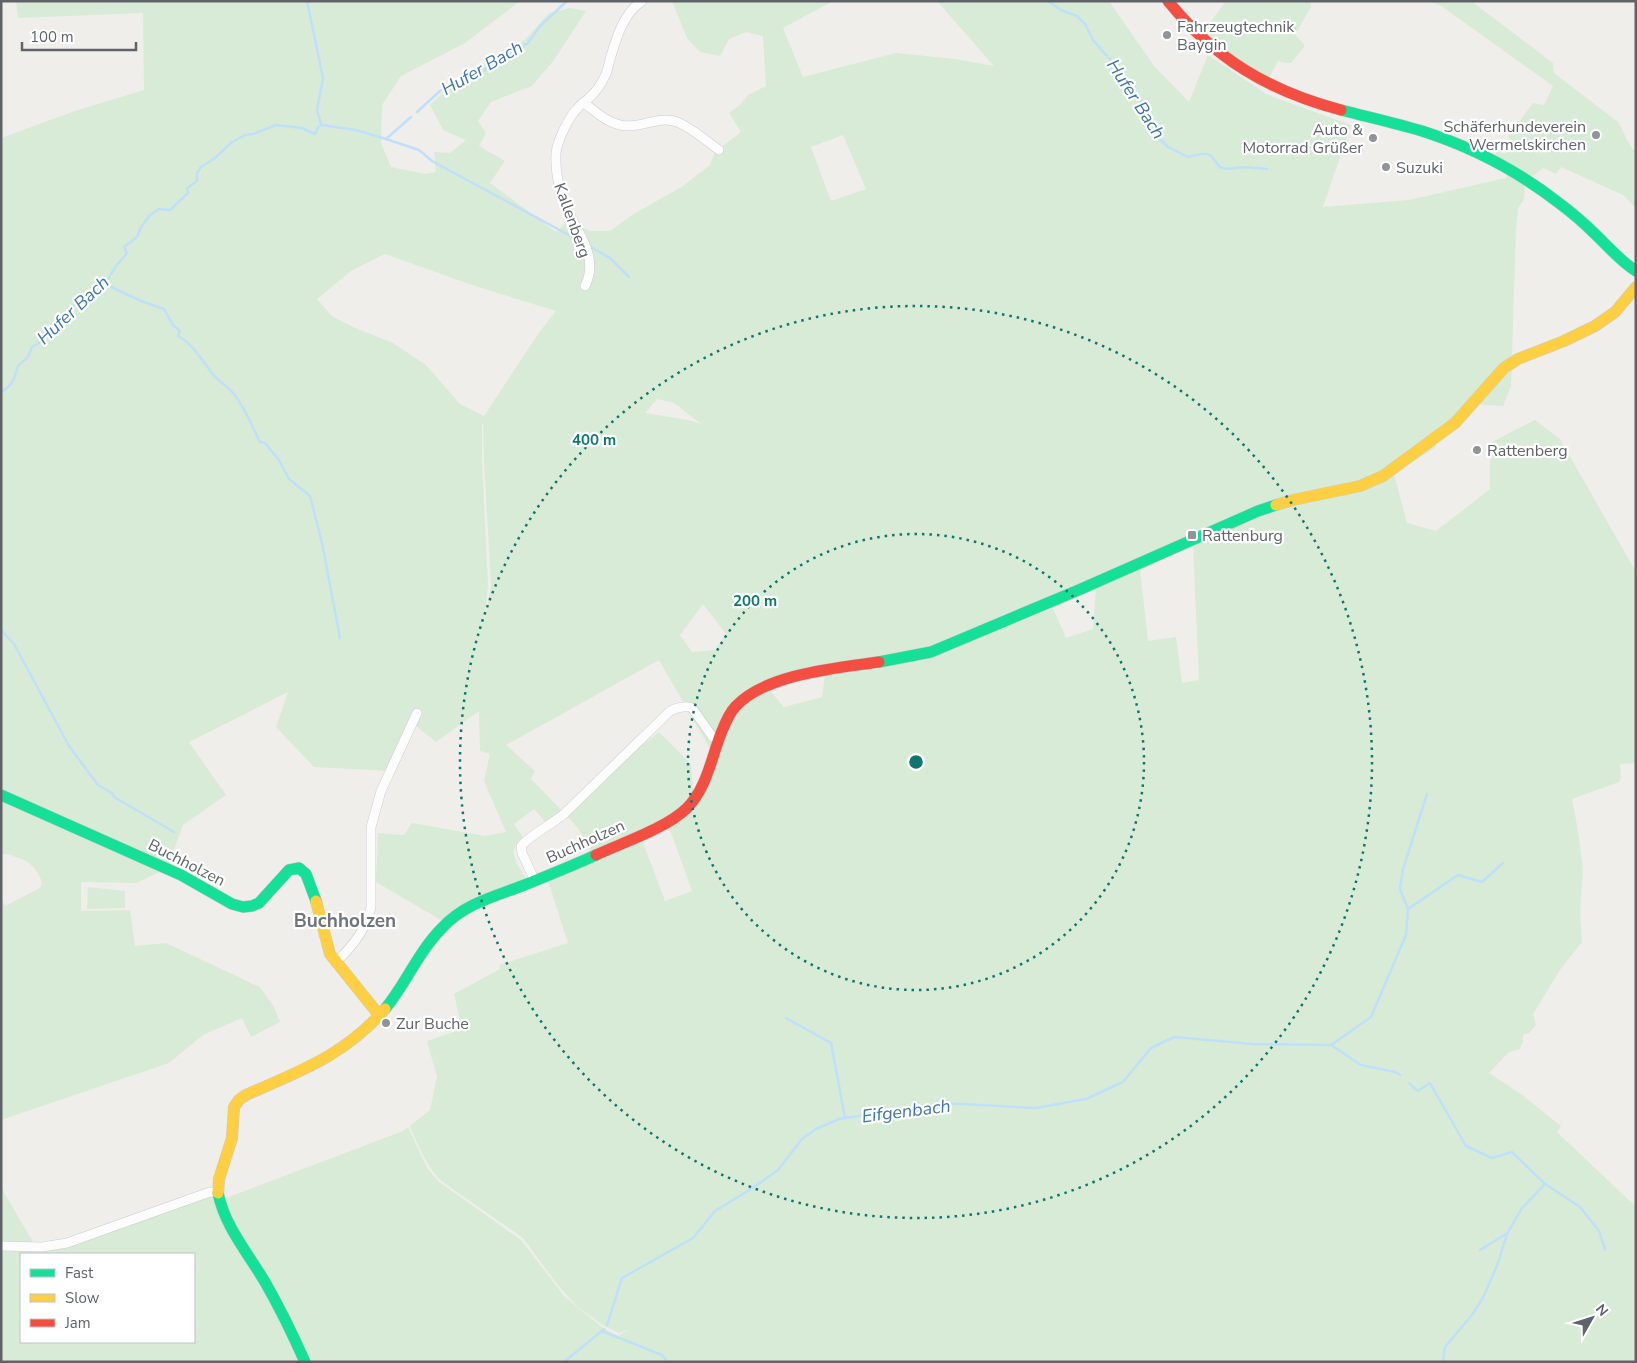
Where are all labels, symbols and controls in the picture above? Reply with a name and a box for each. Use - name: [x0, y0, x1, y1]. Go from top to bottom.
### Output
- place label: Fahrzeugtechnik Baygin: [1177, 16, 1295, 56]
- scale bar: [22, 20, 136, 52]
- text: 100 m: [30, 27, 74, 47]
- marker: Fahrzeugtechnik Baygin: [1161, 29, 1173, 41]
- water label: Hufer Bach: [437, 35, 527, 101]
- water label: Hufer Bach: [1101, 55, 1171, 143]
- place label: Schäferhundeverein Wermelskirchen: [1443, 116, 1586, 156]
- place label: Auto & Motorrad Grüßer: [1242, 119, 1363, 159]
- marker: Schäferhundeverein Wermelskirchen: [1590, 129, 1602, 141]
- marker: Auto & Motorrad Grüßer: [1367, 132, 1379, 144]
- place label: Suzuki: [1396, 157, 1443, 179]
- marker: Suzuki: [1380, 161, 1392, 173]
- street label: Kallenberg: [548, 180, 596, 261]
- water label: Hufer Bach: [32, 270, 114, 350]
- text: 400 m: [572, 430, 616, 450]
- place label: Rattenberg: [1487, 440, 1568, 462]
- marker: Rattenberg: [1471, 444, 1483, 456]
- place label: Rattenburg: [1202, 525, 1283, 547]
- marker: Rattenburg: [1186, 529, 1198, 541]
- text: 200 m: [733, 591, 777, 611]
- centre of rings: [907, 753, 925, 771]
- street label: Buchholzen: [543, 815, 628, 869]
- street label: Buchholzen: [144, 834, 229, 892]
- district label: Buchholzen: [294, 908, 396, 934]
- place label: Zur Buche: [396, 1013, 469, 1035]
- marker: Zur Buche: [380, 1017, 392, 1029]
- water label: Eifgenbach: [860, 1094, 952, 1128]
- legend: [20, 1253, 195, 1343]
- text: Fast: [65, 1263, 94, 1283]
- text: Slow: [65, 1288, 100, 1308]
- north arrow: [1567, 1293, 1617, 1343]
- text: N: [1591, 1300, 1612, 1320]
- text: Jam: [64, 1313, 91, 1333]

